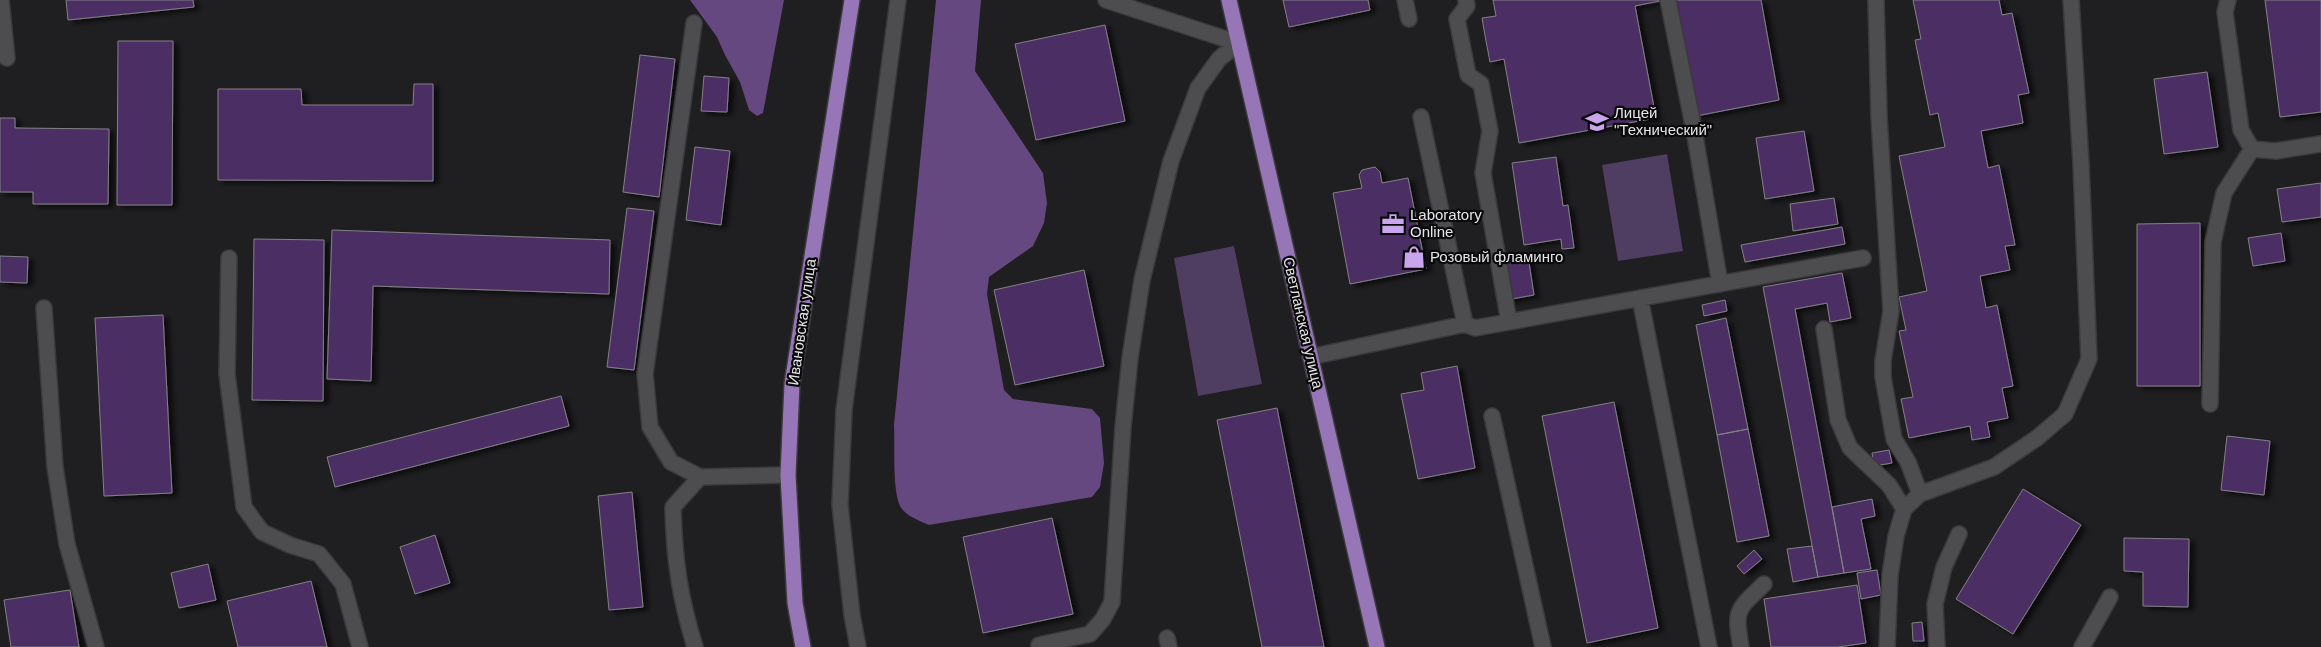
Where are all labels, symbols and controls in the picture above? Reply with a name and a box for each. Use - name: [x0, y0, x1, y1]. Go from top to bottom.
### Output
- place label: Лицей "Технический": [1614, 104, 1712, 138]
- school or university icon: Лицей "Технический": [1584, 109, 1610, 135]
- place label: Laboratory Online: [1410, 206, 1482, 240]
- office icon: Laboratory Online: [1380, 211, 1406, 237]
- shop icon: Розовый фламинго: [1401, 244, 1427, 270]
- place label: Розовый фламинго: [1430, 248, 1563, 265]
- street label: Светланская улица: [1280, 255, 1327, 391]
- street label: Ивановская улица: [784, 257, 819, 386]

